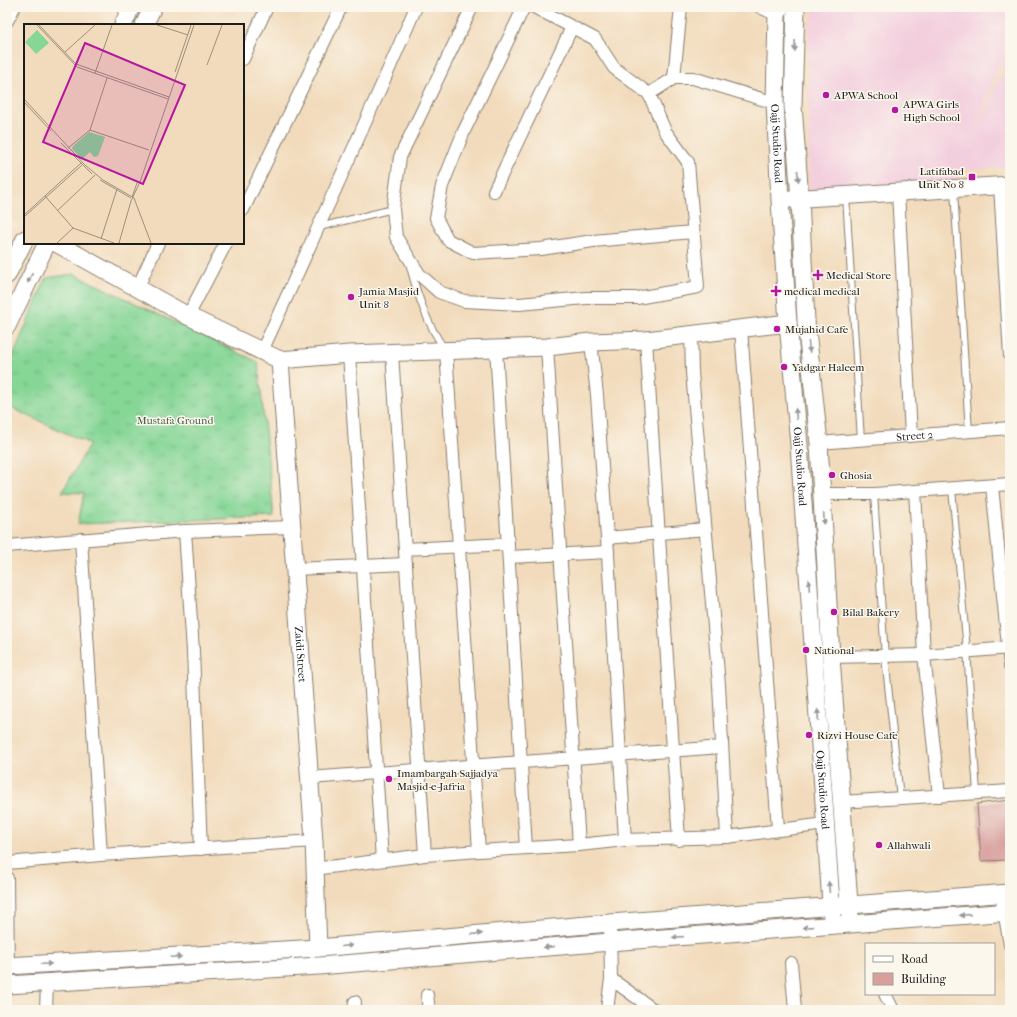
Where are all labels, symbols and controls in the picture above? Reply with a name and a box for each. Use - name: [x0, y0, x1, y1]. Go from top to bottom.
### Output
- inset map: [24, 24, 244, 244]
- one-way arrow: [791, 40, 798, 52]
- place label: APWA School: [833, 89, 898, 102]
- marker: APWA School: [821, 90, 831, 100]
- place label: APWA Girls High School: [902, 98, 960, 124]
- street label: Oajj Studio Road: [768, 103, 785, 184]
- marker: APWA Girls High School: [890, 105, 900, 115]
- place label: Latifabad Unit No 8: [918, 165, 965, 191]
- one-way arrow: [795, 170, 802, 182]
- marker: Latifabad Unit No 8: [967, 172, 977, 182]
- place label: Medical Store: [826, 269, 892, 282]
- marker: Medical Store: [813, 270, 823, 280]
- one-way arrow: [27, 272, 33, 284]
- place label: Jamia Masjid Unit 8: [358, 285, 420, 311]
- place label: medical medical: [784, 285, 860, 298]
- marker: medical medical: [771, 286, 781, 296]
- marker: Jamia Masjid Unit 8: [346, 292, 356, 302]
- place label: Mujahid Cafe: [785, 323, 849, 336]
- marker: Mujahid Cafe: [772, 324, 782, 334]
- one-way arrow: [806, 341, 812, 353]
- place label: Yadgar Haleem: [791, 361, 865, 374]
- marker: Yadgar Haleem: [779, 362, 789, 372]
- one-way arrow: [792, 408, 799, 420]
- park label: Mustafa Ground: [137, 414, 214, 427]
- street label: Oajj Studio Road: [790, 426, 809, 508]
- street label: Street 2: [896, 428, 934, 444]
- place label: Ghosia: [840, 469, 873, 482]
- marker: Ghosia: [827, 470, 837, 480]
- one-way arrow: [821, 513, 827, 526]
- one-way arrow: [805, 579, 812, 591]
- place label: Bilal Bakery: [842, 606, 901, 619]
- marker: Bilal Bakery: [829, 607, 839, 617]
- street label: Zaidi Street: [292, 626, 309, 683]
- place label: National: [814, 644, 854, 657]
- marker: National: [801, 645, 811, 655]
- one-way arrow: [814, 709, 821, 721]
- place label: Rizvi House Cafe: [817, 729, 898, 742]
- marker: Rizvi House Cafe: [804, 730, 814, 740]
- street label: Oajj Studio Road: [813, 750, 832, 831]
- place label: Imambargah Sajjadya Masjid-e-Jafria: [397, 767, 499, 793]
- marker: Imambargah Sajjadya Masjid-e-Jafria: [384, 774, 394, 784]
- place label: Allahwali: [886, 839, 931, 852]
- marker: Allahwali: [874, 840, 884, 850]
- one-way arrow: [826, 881, 833, 893]
- one-way arrow: [959, 912, 971, 919]
- one-way arrow: [802, 924, 814, 931]
- one-way arrow: [471, 931, 483, 938]
- one-way arrow: [672, 933, 684, 940]
- one-way arrow: [341, 942, 353, 949]
- one-way arrow: [543, 943, 555, 950]
- legend: [865, 943, 995, 995]
- text: Road: [901, 952, 928, 966]
- one-way arrow: [170, 953, 182, 960]
- one-way arrow: [40, 961, 53, 967]
- text: Building: [901, 972, 946, 986]

